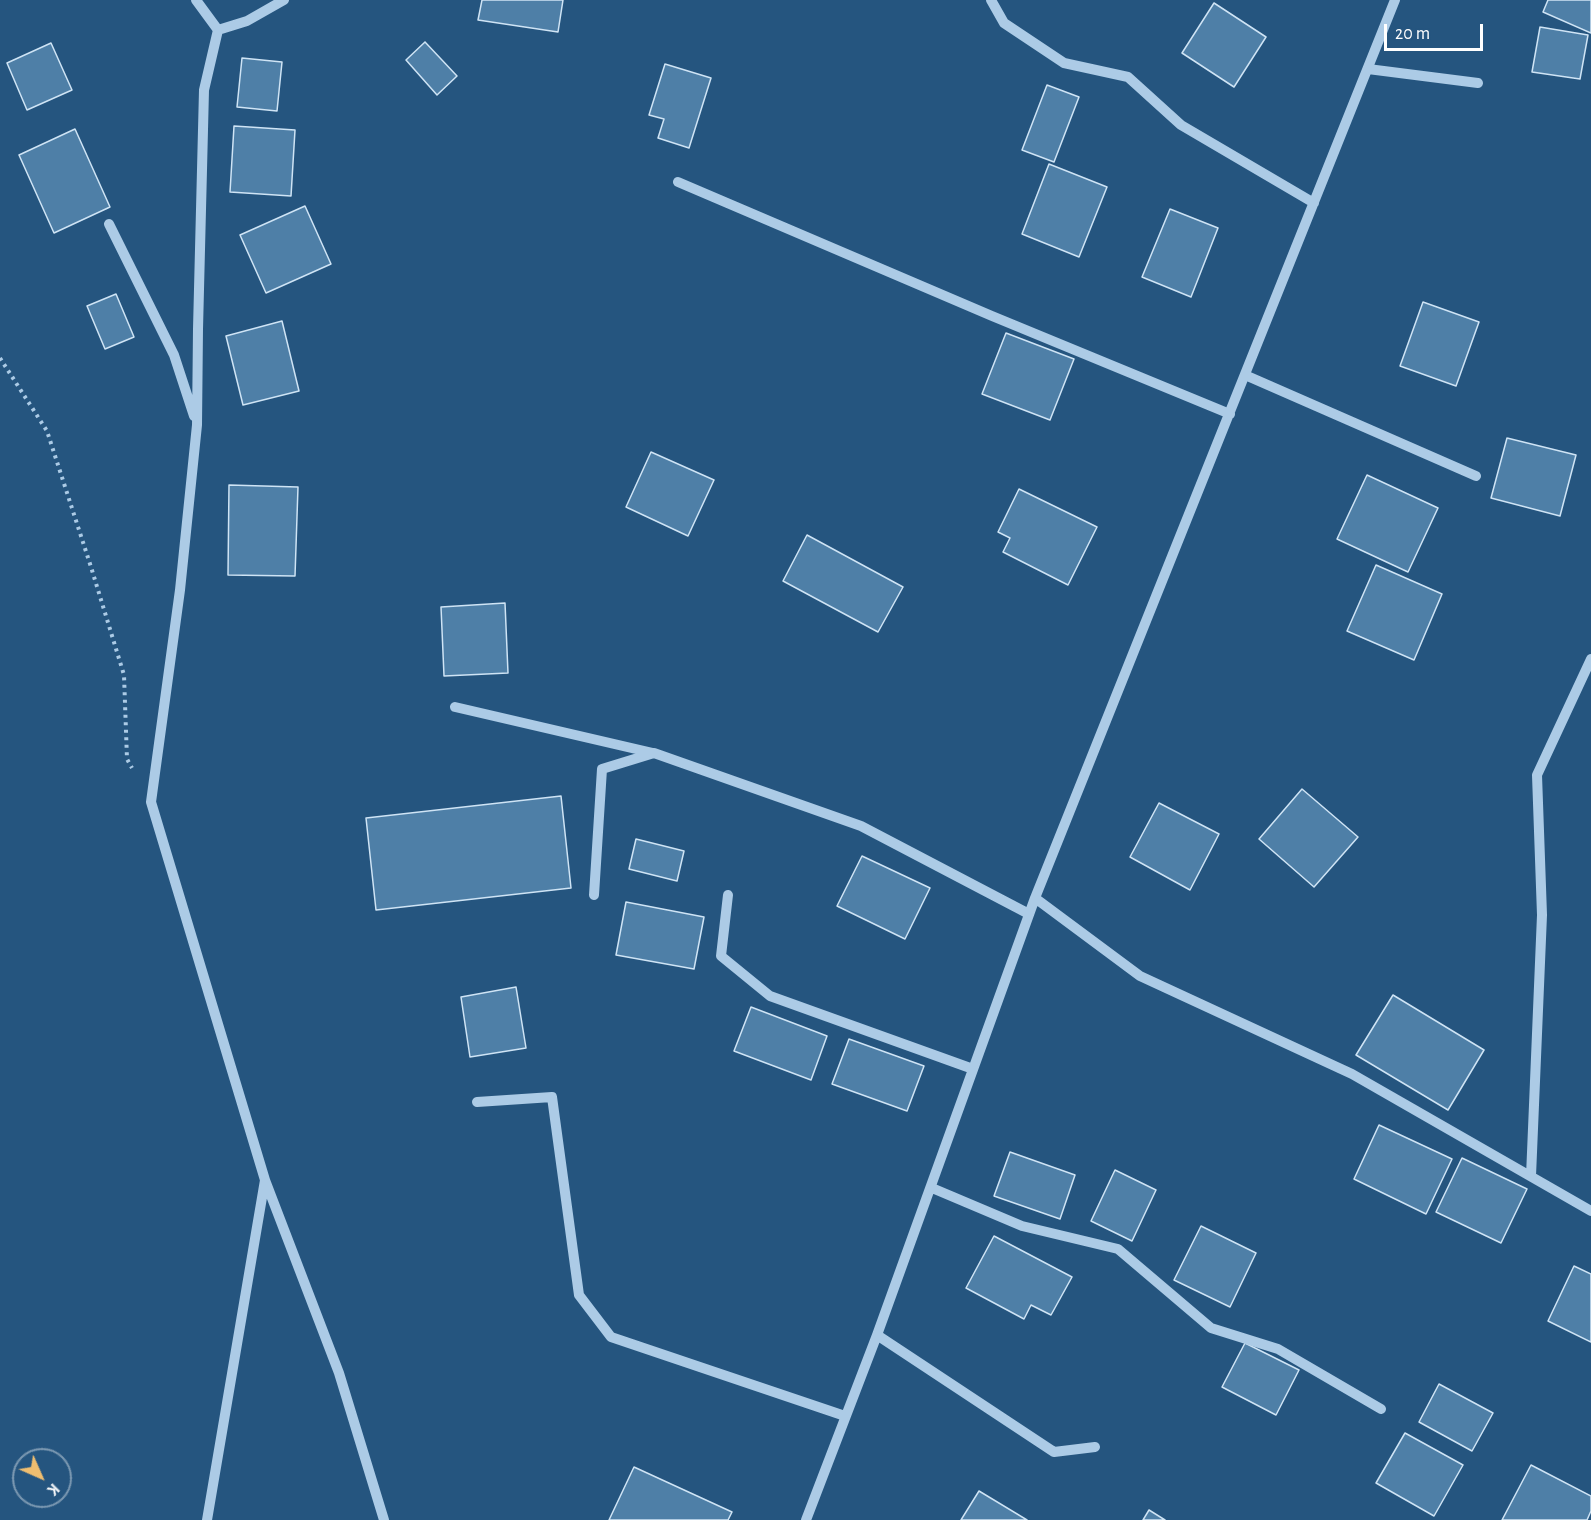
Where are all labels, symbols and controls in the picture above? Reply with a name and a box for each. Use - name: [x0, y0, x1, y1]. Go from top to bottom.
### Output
- scale bar: [1387, 12, 1486, 50]
- text: 20 m: [1395, 25, 1430, 43]
- north arrow: [12, 1448, 72, 1508]
- text: K: [44, 1480, 62, 1498]

